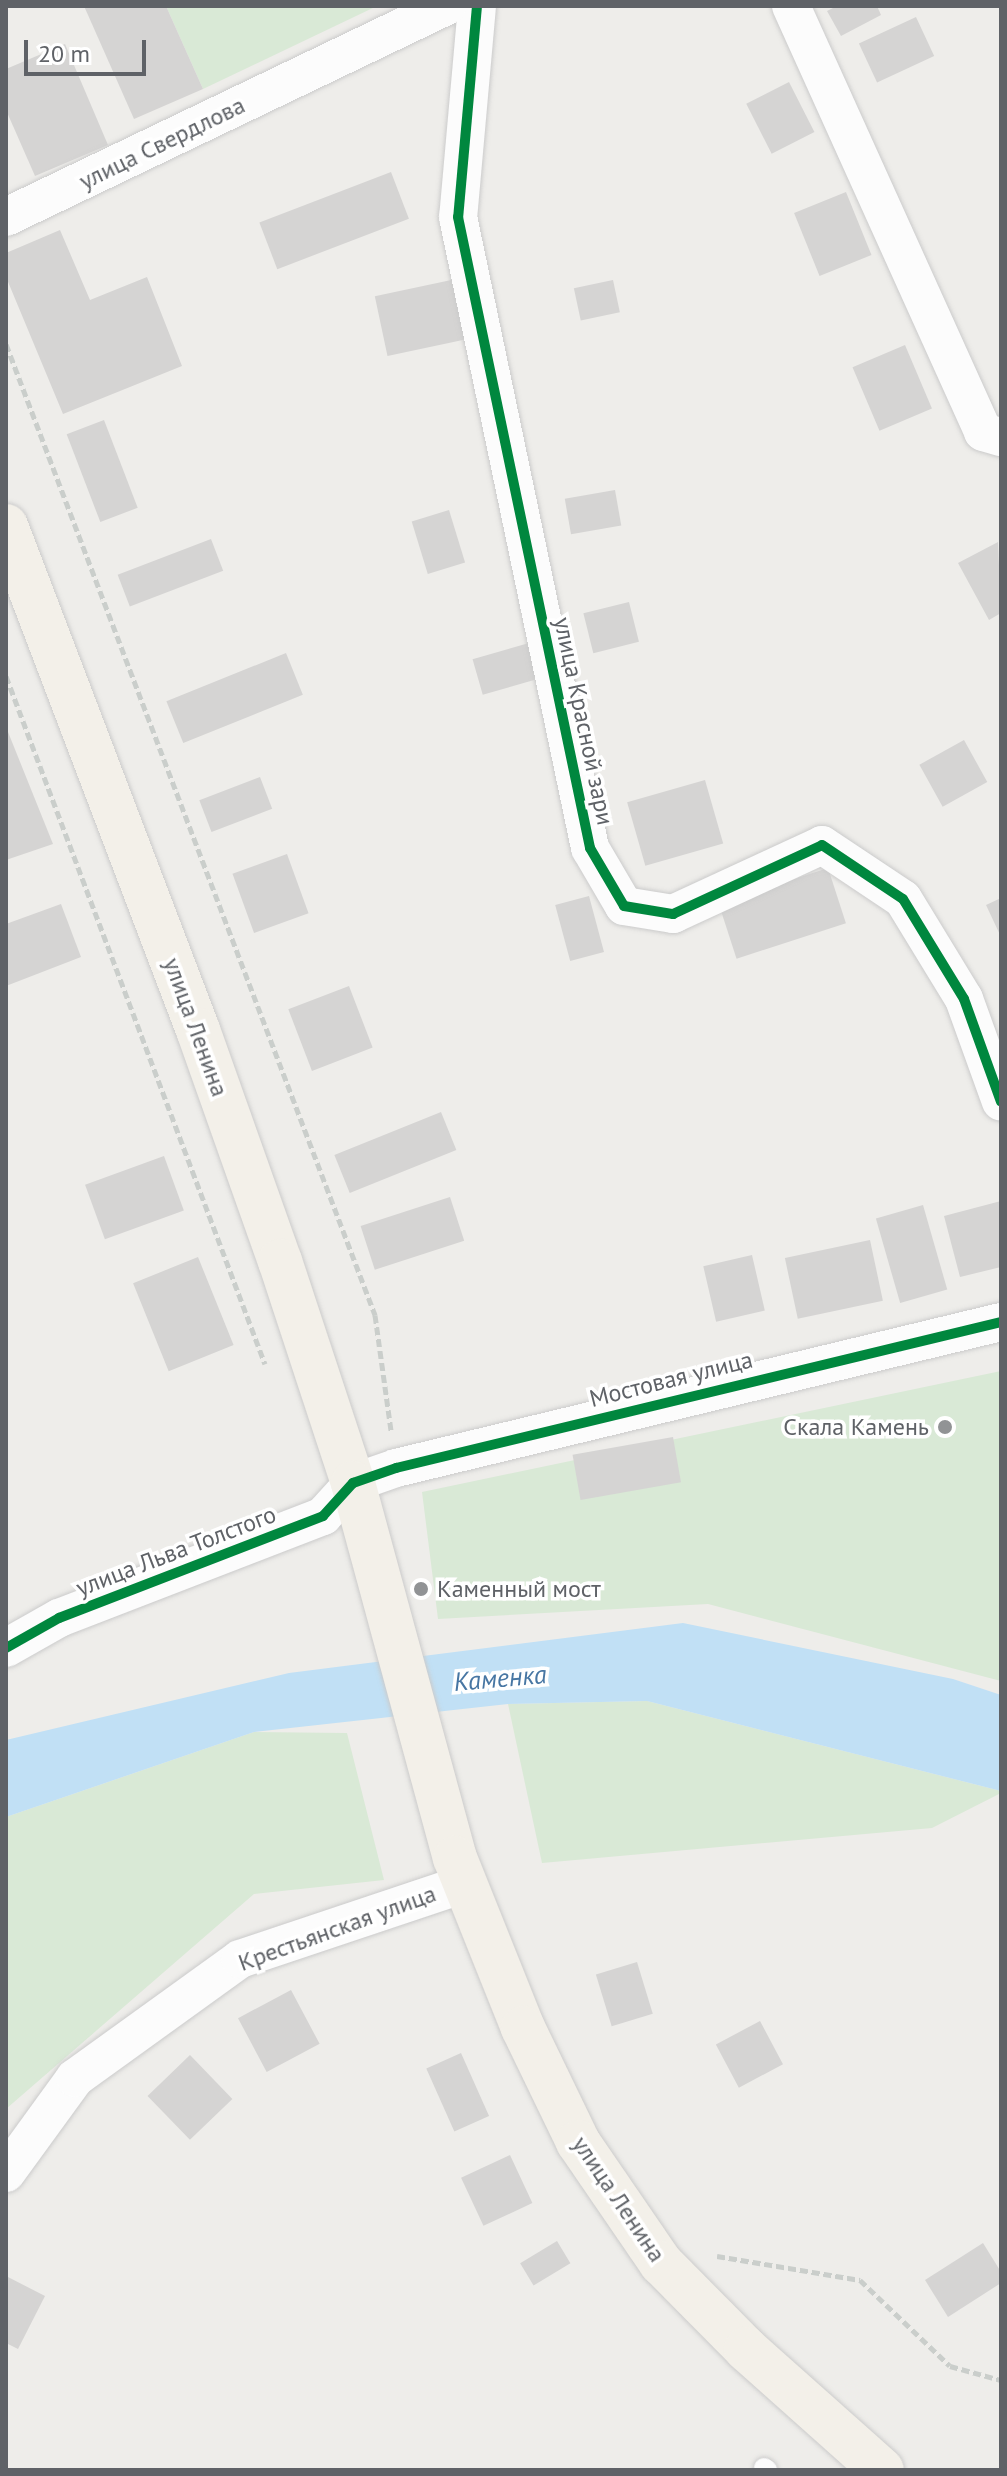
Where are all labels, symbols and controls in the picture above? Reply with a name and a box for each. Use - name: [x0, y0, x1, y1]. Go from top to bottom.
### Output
- scale bar: [28, 24, 150, 74]
- text: 20 m: [38, 38, 90, 69]
- street label: улица Свердлова: [74, 90, 250, 196]
- street label: улица Красной зари: [548, 614, 620, 828]
- street label: улица Ленина: [158, 954, 234, 1100]
- street label: Мостовая улица: [586, 1345, 756, 1413]
- place label: Скала Камень: [783, 1413, 929, 1441]
- marker: Скала Камень: [936, 1418, 954, 1436]
- street label: улица Льва Толстого: [72, 1499, 280, 1603]
- place label: Каменный мост: [437, 1575, 601, 1603]
- marker: Каменный мост: [412, 1580, 430, 1598]
- water label: Каменка: [452, 1658, 548, 1698]
- street label: Крестьянская улица: [234, 1879, 440, 1977]
- street label: улица Ленина: [566, 2131, 672, 2267]

